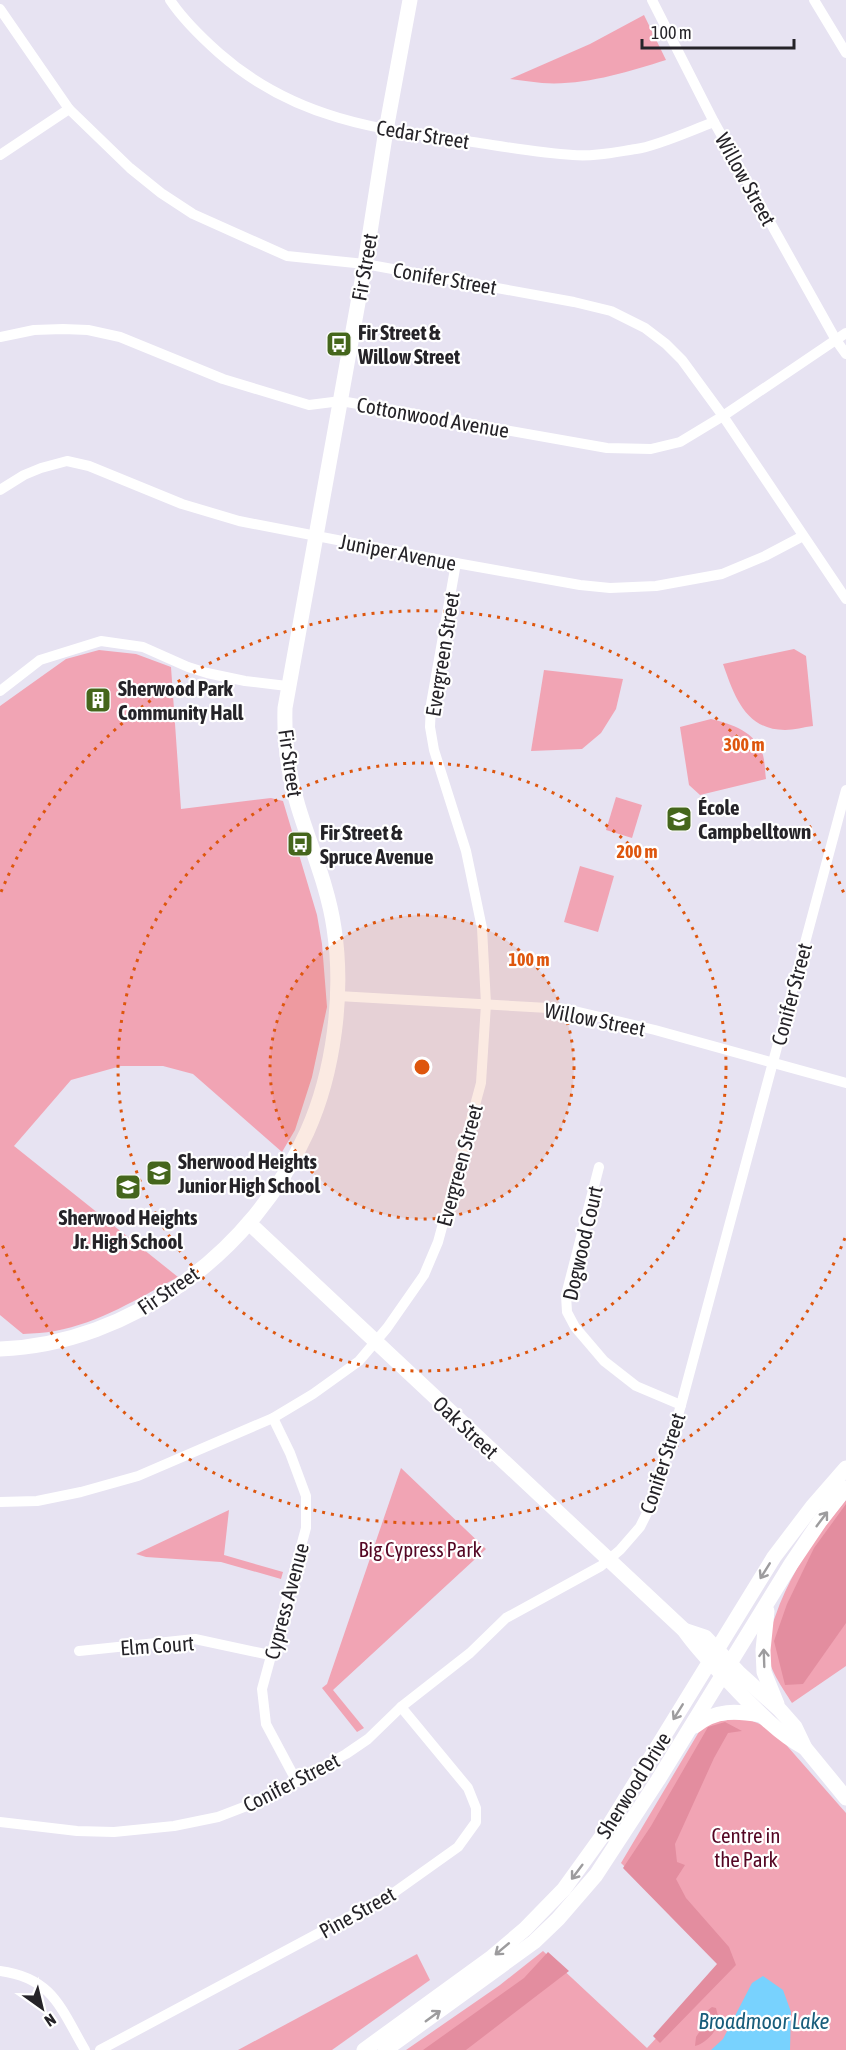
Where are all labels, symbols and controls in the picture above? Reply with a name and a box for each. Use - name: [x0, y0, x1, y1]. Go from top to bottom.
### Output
- scale bar: [642, 12, 794, 50]
- text: 100 m: [651, 22, 692, 43]
- street label: Cedar Street: [375, 115, 471, 153]
- street label: Willow Street: [711, 129, 781, 229]
- street label: Fir Street: [346, 231, 382, 303]
- street label: Conifer Street: [391, 257, 499, 299]
- place label: Fir Street & Willow Street: [357, 320, 460, 368]
- bus stop icon: Fir Street & Willow Street: [324, 329, 354, 359]
- street label: Cottonwood Avenue: [355, 392, 511, 442]
- street label: Juniper Avenue: [338, 529, 458, 575]
- street label: Evergreen Street: [420, 590, 464, 718]
- place label: Sherwood Park Community Hall: [118, 676, 244, 724]
- building icon: Sherwood Park Community Hall: [83, 685, 113, 715]
- street label: Fir Street: [274, 727, 308, 799]
- text: 300 m: [724, 734, 764, 755]
- place label: École Campbelltown: [698, 795, 811, 843]
- school or university icon: École Campbelltown: [664, 804, 694, 834]
- place label: Fir Street & Spruce Avenue: [320, 820, 433, 868]
- bus stop icon: Fir Street & Spruce Avenue: [285, 829, 315, 859]
- text: 200 m: [617, 841, 657, 862]
- street label: Conifer Street: [766, 940, 816, 1048]
- text: 100 m: [509, 949, 549, 970]
- street label: Willow Street: [543, 997, 647, 1041]
- centre of rings: [412, 1057, 432, 1077]
- street label: Evergreen Street: [431, 1101, 487, 1229]
- place label: Sherwood Heights Junior High School: [177, 1149, 320, 1197]
- school or university icon: Sherwood Heights Junior High School: [144, 1158, 174, 1188]
- school or university icon: Sherwood Heights Jr. High School: [113, 1172, 143, 1202]
- street label: Dogwood Court: [557, 1183, 607, 1303]
- place label: Sherwood Heights Jr. High School: [59, 1205, 198, 1253]
- street label: Fir Street: [133, 1261, 203, 1319]
- street label: Oak Street: [428, 1391, 504, 1463]
- street label: Conifer Street: [634, 1409, 690, 1517]
- one-way arrow: [816, 1511, 828, 1527]
- park label: Big Cypress Park: [358, 1537, 482, 1561]
- street label: Cypress Avenue: [259, 1540, 313, 1662]
- one-way arrow: [759, 1562, 771, 1579]
- street label: Elm Court: [119, 1630, 195, 1660]
- one-way arrow: [758, 1648, 769, 1668]
- one-way arrow: [672, 1703, 684, 1720]
- street label: Sherwood Drive: [591, 1728, 675, 1842]
- street label: Conifer Street: [239, 1748, 343, 1816]
- park label: Centre in the Park: [712, 1823, 780, 1871]
- one-way arrow: [570, 1864, 583, 1880]
- street label: Pine Street: [315, 1881, 399, 1943]
- one-way arrow: [495, 1942, 510, 1956]
- north arrow: [12, 1978, 72, 2038]
- water label: Broadmoor Lake: [698, 2008, 830, 2034]
- text: N: [41, 2010, 59, 2031]
- one-way arrow: [424, 2010, 440, 2022]

